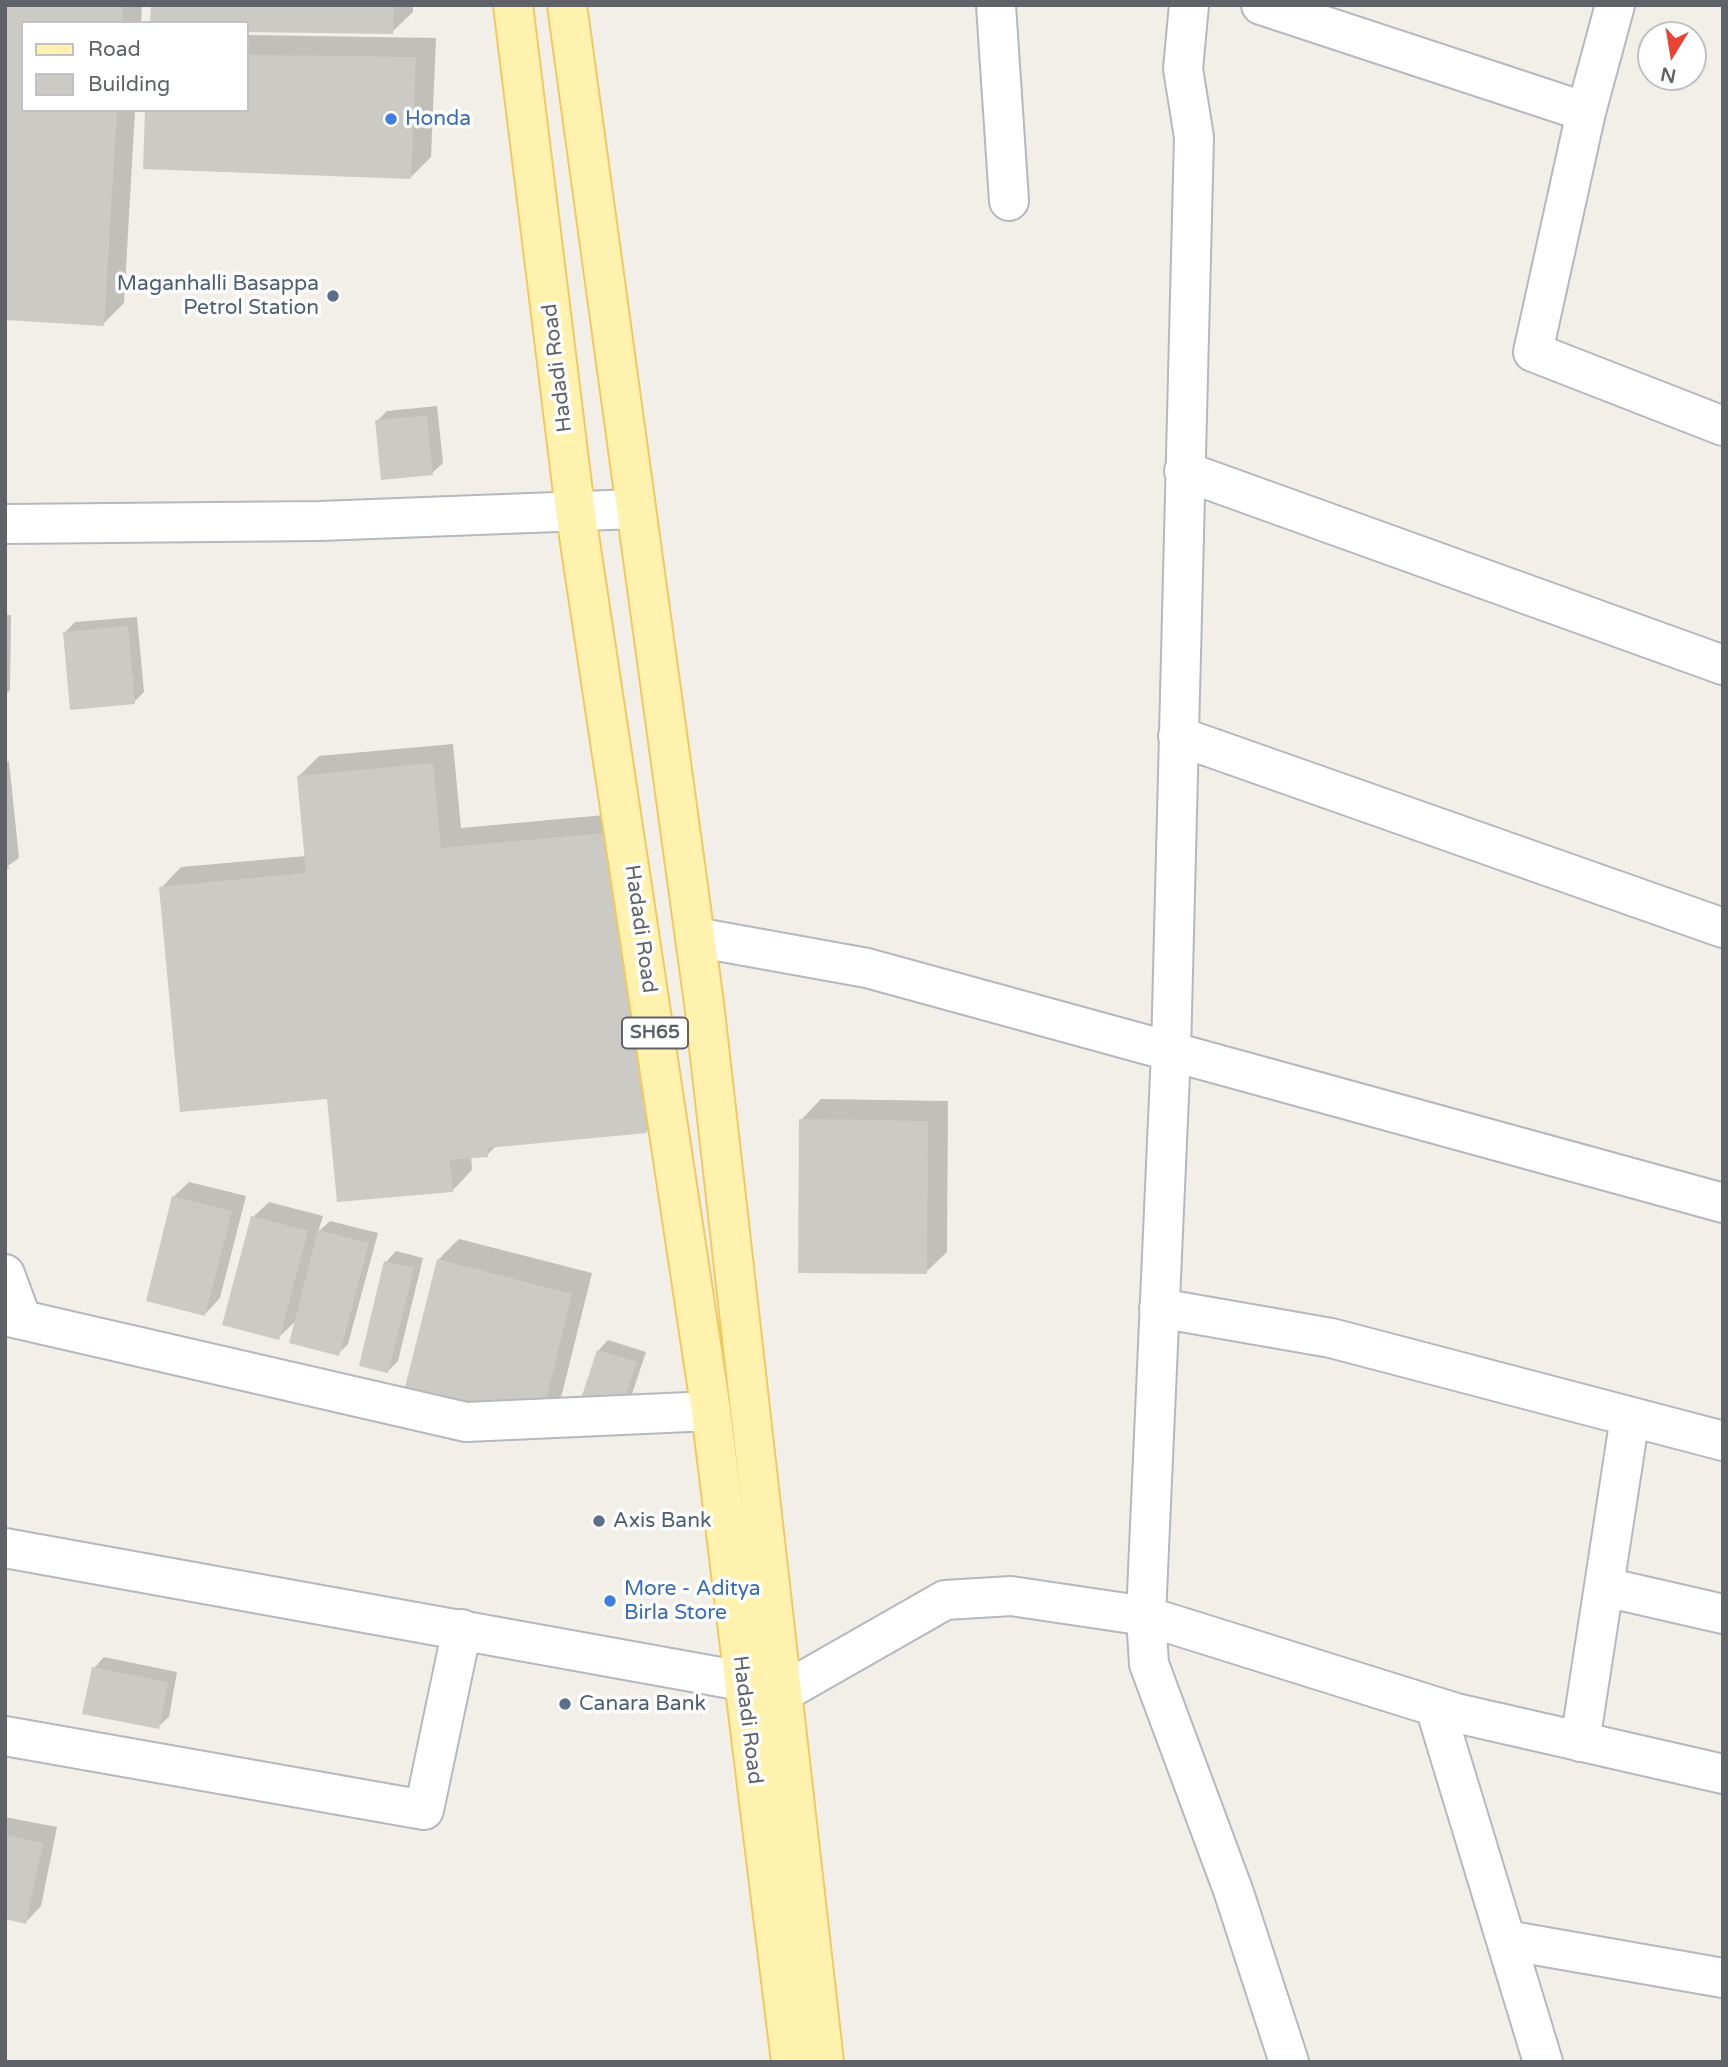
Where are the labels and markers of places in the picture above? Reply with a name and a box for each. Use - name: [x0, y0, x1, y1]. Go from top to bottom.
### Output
- place label: Honda: [405, 106, 471, 132]
- marker: Honda: [383, 111, 399, 127]
- place label: Maganhalli Basappa Petrol Station: [117, 271, 319, 321]
- marker: Maganhalli Basappa Petrol Station: [325, 288, 341, 304]
- place label: Axis Bank: [613, 1508, 711, 1534]
- marker: Axis Bank: [591, 1513, 607, 1529]
- place label: More - Aditya Birla Store: [624, 1576, 761, 1626]
- marker: More - Aditya Birla Store: [602, 1593, 618, 1609]
- place label: Canara Bank: [579, 1691, 706, 1717]
- marker: Canara Bank: [557, 1696, 573, 1712]

